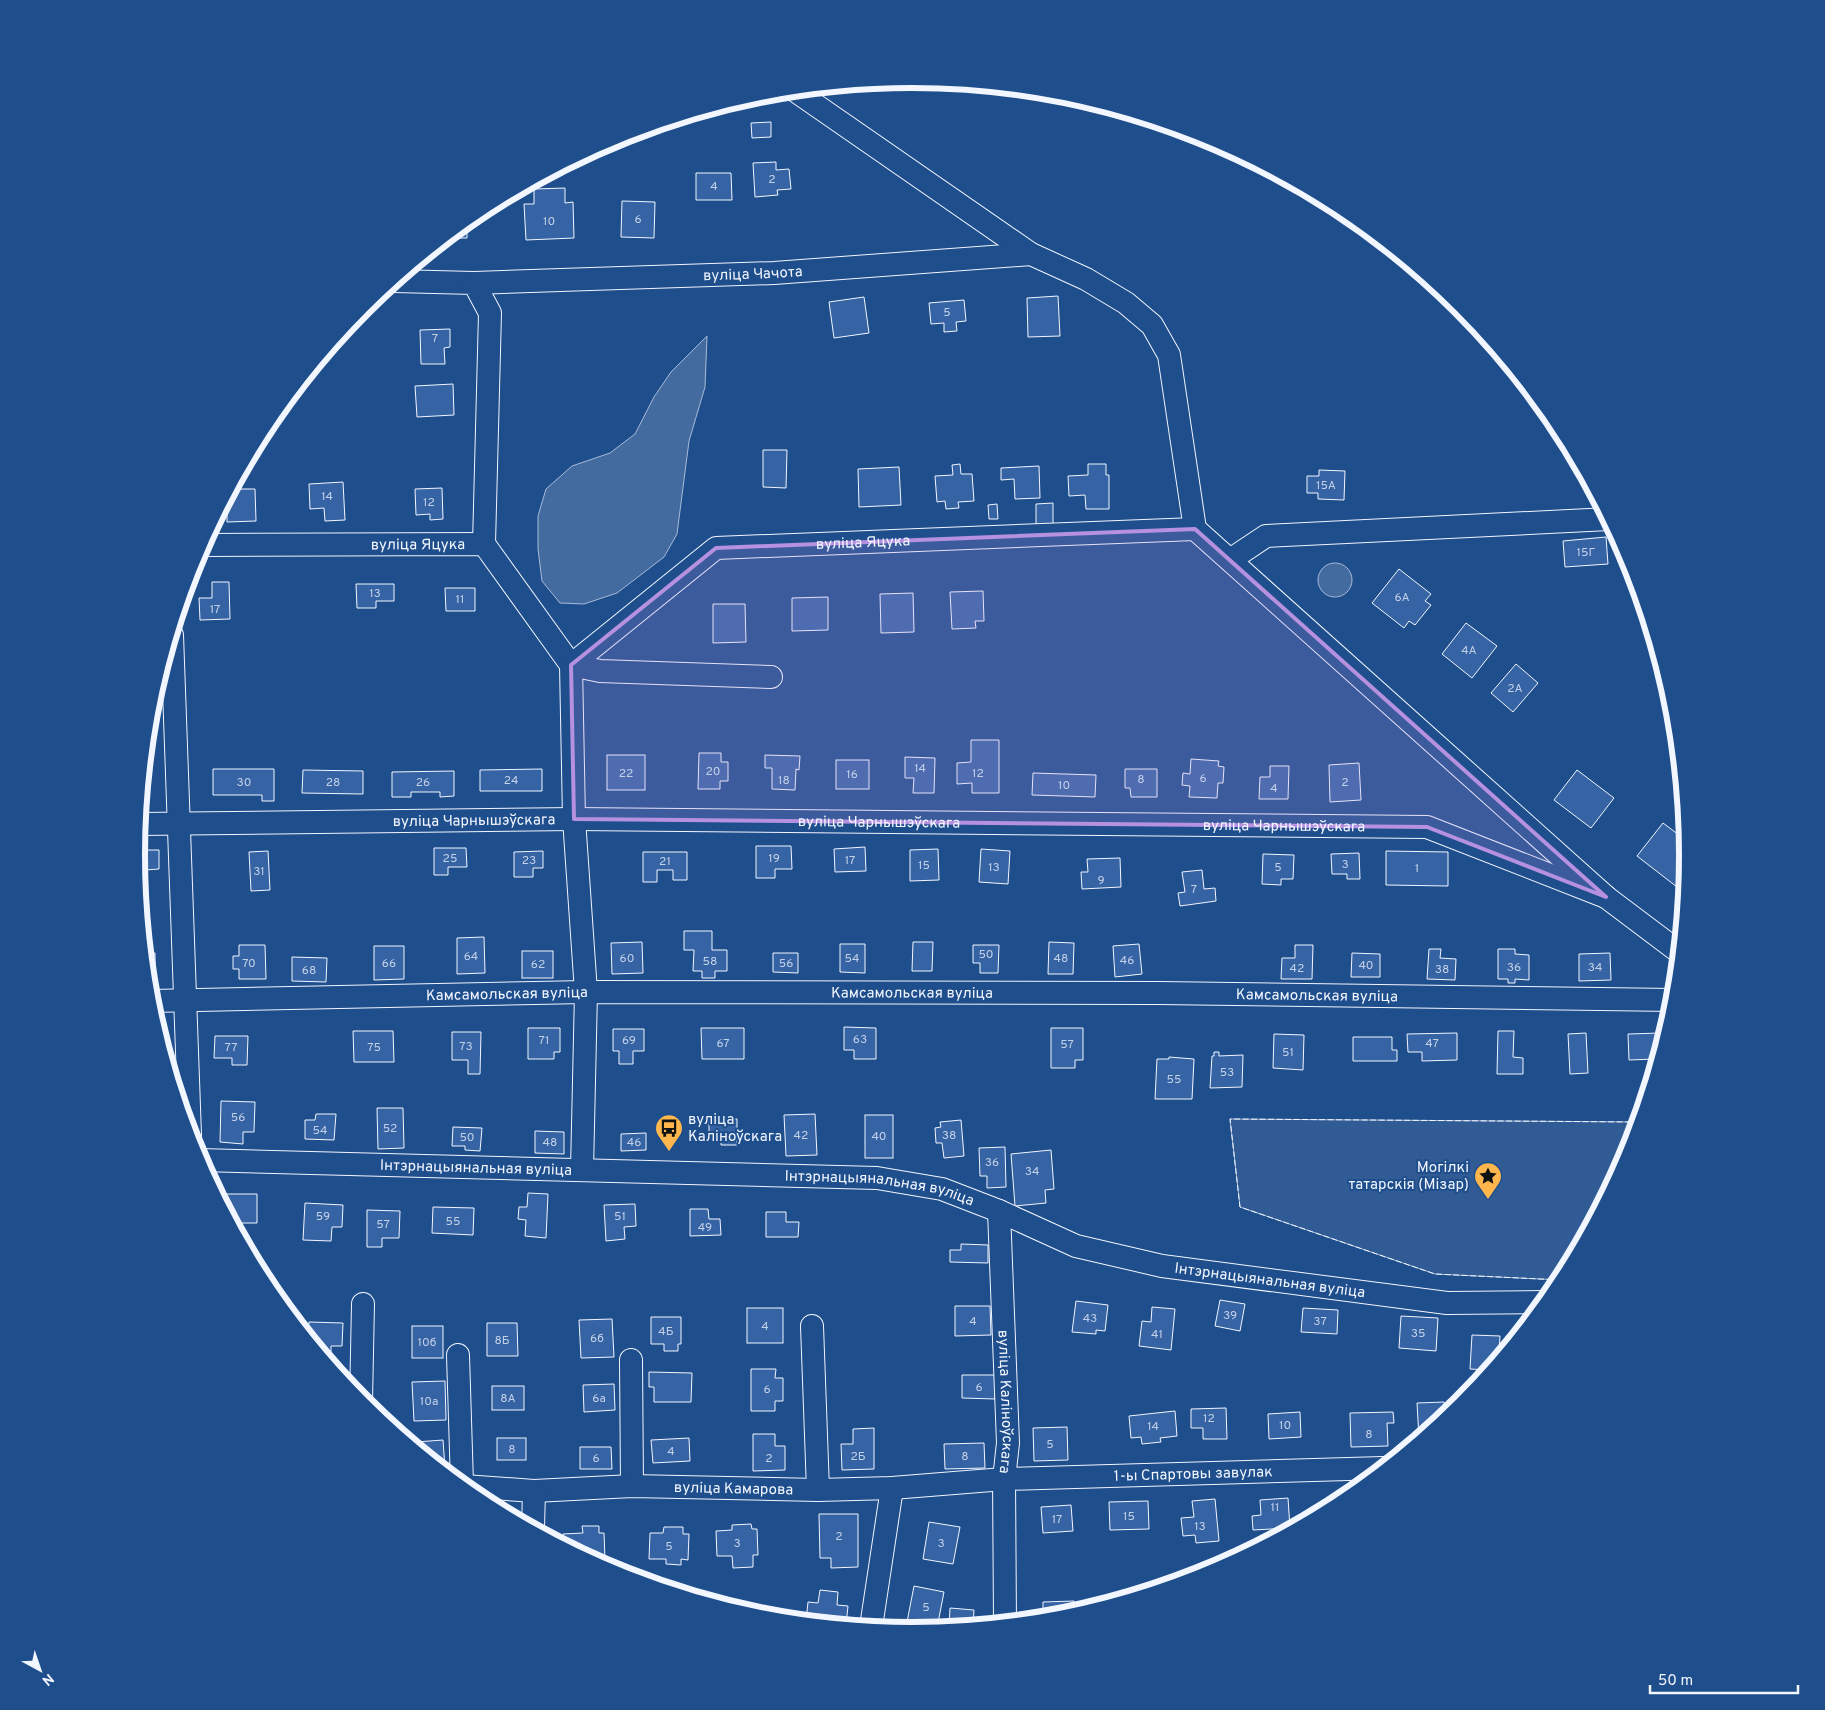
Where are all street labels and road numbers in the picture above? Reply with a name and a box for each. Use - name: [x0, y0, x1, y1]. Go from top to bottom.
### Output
- street label: вуліца Чачота: [703, 263, 803, 286]
- street label: вуліца Яцука: [816, 532, 911, 555]
- street label: вуліца Яцука: [371, 536, 465, 555]
- street label: вуліца Чарнышэўскага: [393, 811, 555, 832]
- street label: вуліца Чарнышэўскага: [798, 813, 960, 834]
- street label: вуліца Чарнышэўскага: [1203, 817, 1365, 837]
- street label: Камсамольская вуліца: [426, 984, 588, 1006]
- street label: Камсамольская вуліца: [831, 984, 993, 1004]
- street label: Камсамольская вуліца: [1236, 986, 1398, 1007]
- street label: Інтэрнацыянальная вуліца: [380, 1157, 572, 1181]
- street label: Інтэрнацыянальная вуліца: [784, 1168, 977, 1211]
- street label: Інтэрнацыянальная вуліца: [1173, 1260, 1366, 1303]
- street label: вуліца Каліноўскага: [993, 1330, 1016, 1475]
- street label: 1-ы Спартовы завулак: [1113, 1463, 1273, 1487]
- street label: вуліца Камарова: [674, 1479, 794, 1500]

